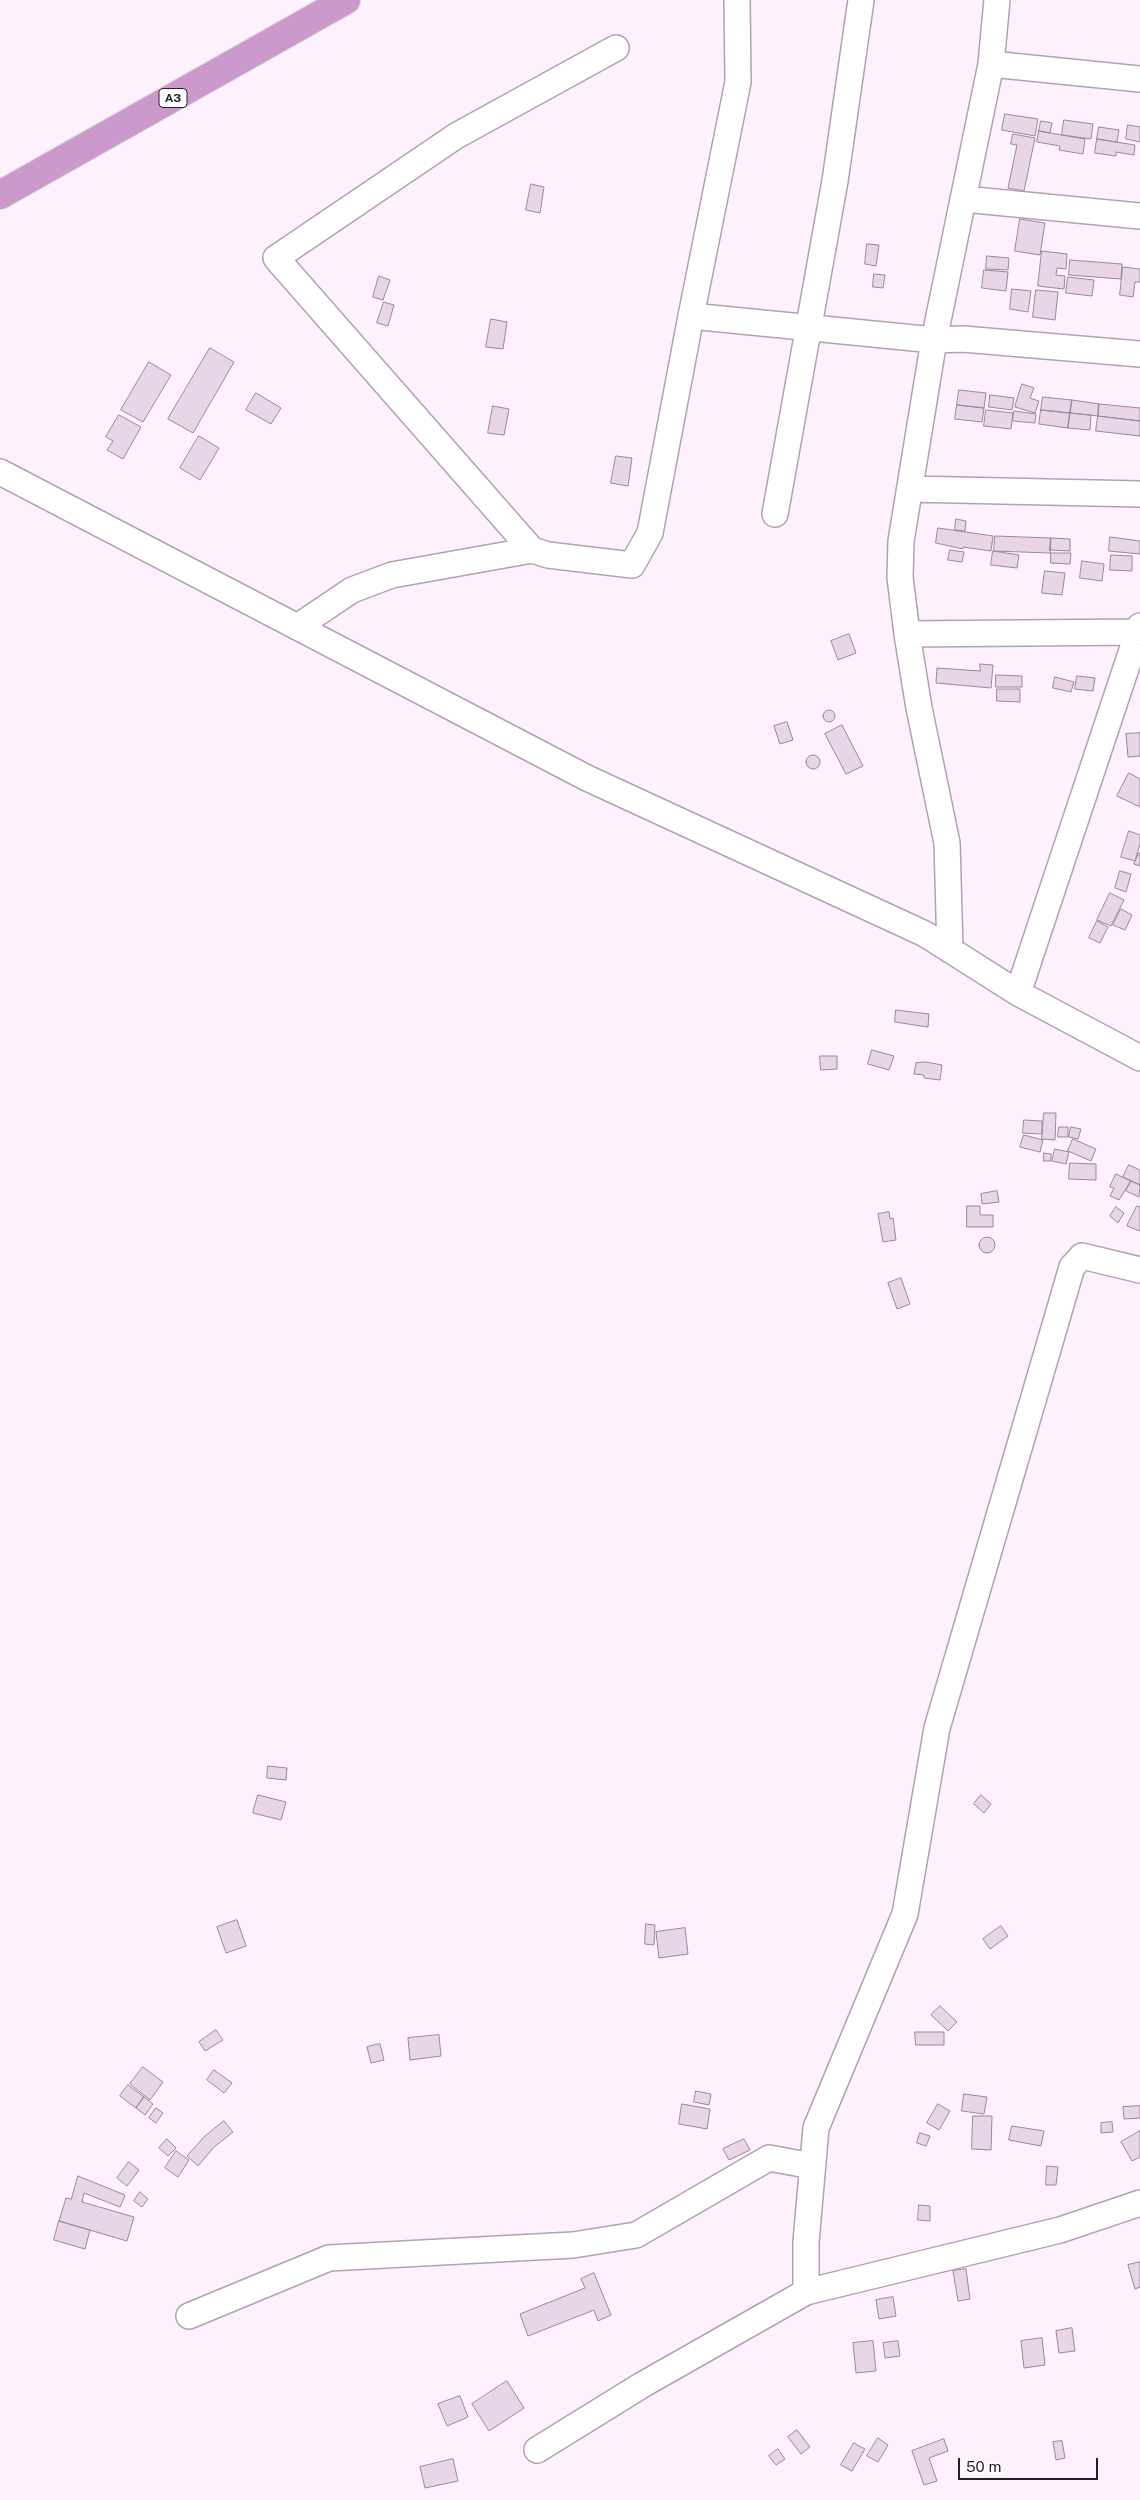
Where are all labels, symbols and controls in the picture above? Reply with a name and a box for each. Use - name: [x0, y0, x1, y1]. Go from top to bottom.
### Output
- road number: A3: [159, 89, 187, 108]
- scale bar: [960, 2448, 1100, 2480]
- text: 50 m: [966, 2458, 1001, 2475]

